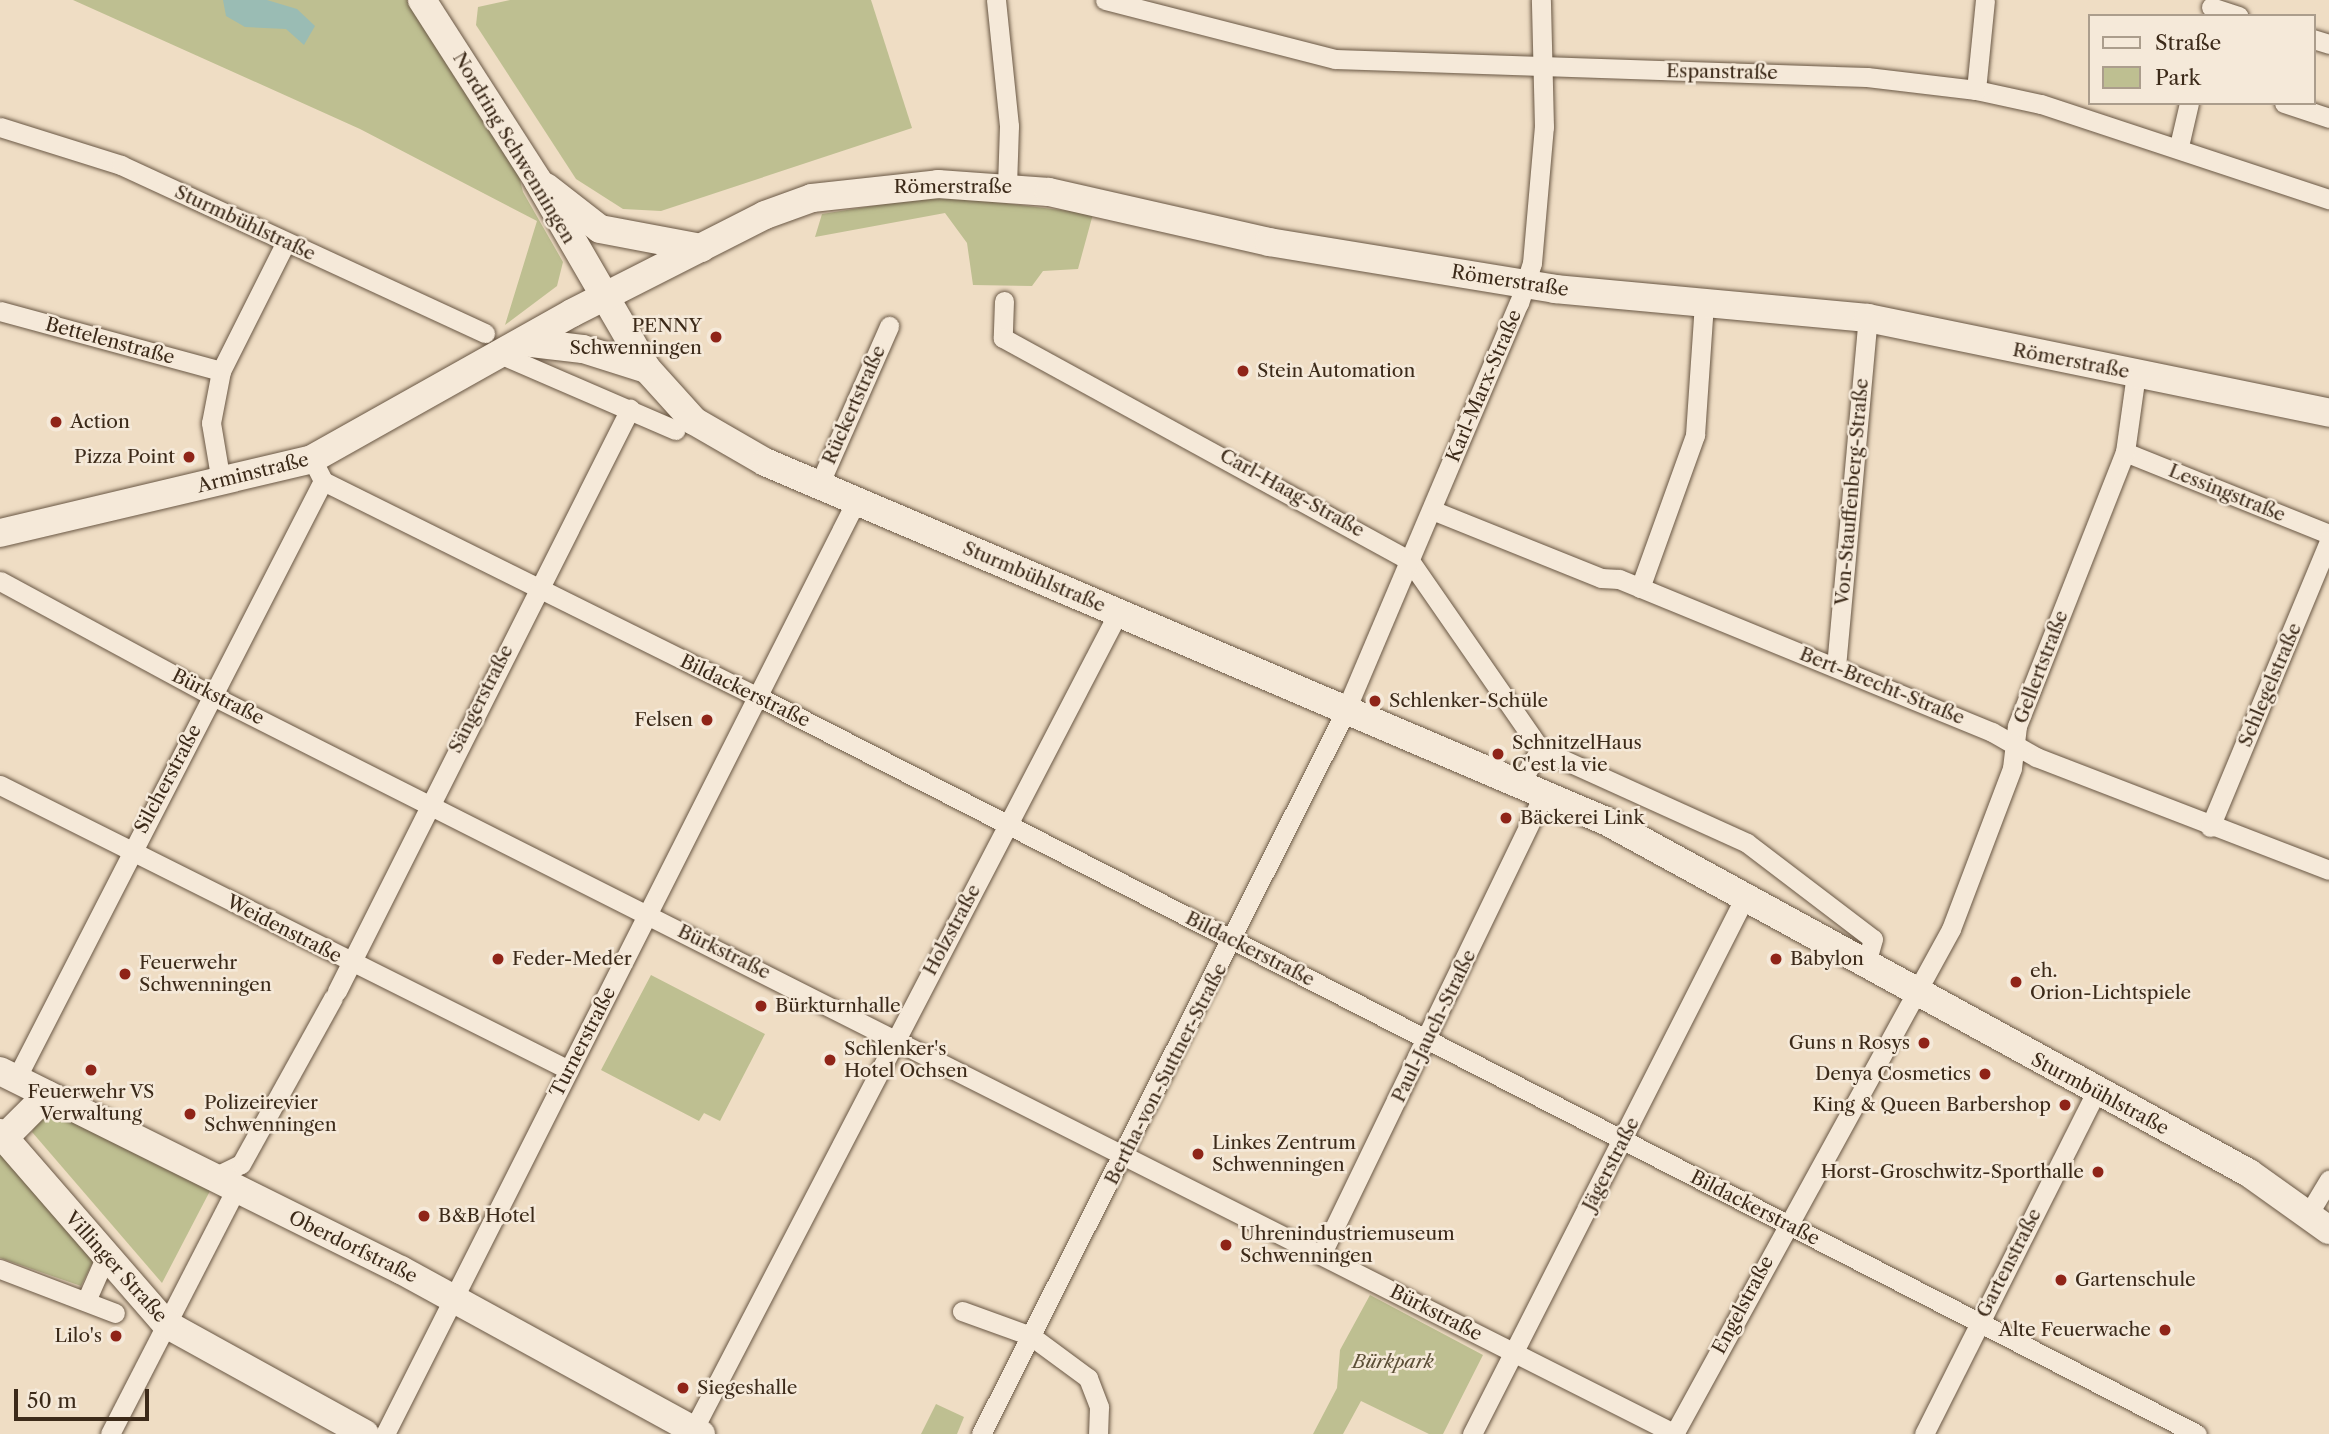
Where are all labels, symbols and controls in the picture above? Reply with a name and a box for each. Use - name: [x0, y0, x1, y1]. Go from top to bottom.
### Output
- legend: [2088, 14, 2315, 105]
- text: Straße: [2155, 30, 2221, 55]
- street label: Nordring Schwenningen: [448, 48, 580, 248]
- street label: Espanstraße: [1666, 60, 1778, 84]
- text: Park: [2155, 65, 2201, 90]
- street label: Römerstraße: [894, 176, 1012, 198]
- street label: Sturmbühlstraße: [171, 180, 319, 266]
- street label: Römerstraße: [1450, 260, 1570, 302]
- street label: Karl-Marx-Straße: [1442, 306, 1526, 466]
- street label: Bettelenstraße: [43, 313, 177, 369]
- place label: PENNY Schwenningen: [569, 315, 702, 359]
- marker: PENNY Schwenningen: [708, 329, 724, 345]
- street label: Römerstraße: [2011, 339, 2131, 383]
- street label: Rückertstraße: [818, 342, 890, 468]
- place label: Stein Automation: [1257, 360, 1416, 382]
- marker: Stein Automation: [1235, 363, 1251, 379]
- street label: Von-Stauffenberg-Straße: [1831, 377, 1873, 607]
- place label: Action: [70, 411, 130, 433]
- marker: Action: [48, 414, 64, 430]
- street label: Carl-Haag-Straße: [1216, 444, 1368, 542]
- place label: Pizza Point: [74, 446, 175, 468]
- street label: Arminstraße: [195, 448, 311, 498]
- marker: Pizza Point: [181, 449, 197, 465]
- street label: Lessingstraße: [2165, 459, 2289, 527]
- street label: Sturmbühlstraße: [959, 537, 1109, 617]
- street label: Gellertstraße: [2009, 607, 2073, 727]
- street label: Schlegelstraße: [2234, 620, 2306, 750]
- street label: Sängerstraße: [444, 641, 518, 757]
- street label: Bert-Brecht-Straße: [1796, 642, 1968, 730]
- street label: Bildackerstraße: [676, 650, 814, 732]
- street label: Bürkstraße: [168, 664, 268, 730]
- place label: Schlenker-Schüle: [1389, 690, 1548, 712]
- marker: Schlenker-Schüle: [1367, 693, 1383, 709]
- place label: Felsen: [634, 709, 693, 731]
- marker: Felsen: [699, 712, 715, 728]
- street label: Silcherstraße: [130, 721, 206, 837]
- place label: SchnitzelHaus C'est la vie: [1512, 732, 1642, 776]
- marker: SchnitzelHaus C'est la vie: [1490, 746, 1506, 762]
- place label: Bäckerei Link: [1520, 807, 1644, 829]
- marker: Bäckerei Link: [1498, 810, 1514, 826]
- street label: Holzstraße: [919, 881, 985, 979]
- street label: Weidenstraße: [223, 890, 345, 968]
- street label: Bildackerstraße: [1182, 907, 1318, 991]
- street label: Bürkstraße: [674, 920, 774, 984]
- street label: Paul-Jauch-Straße: [1387, 946, 1481, 1106]
- place label: Feder-Meder: [512, 948, 632, 970]
- place label: Babylon: [1790, 948, 1864, 970]
- marker: Feder-Meder: [490, 951, 506, 967]
- marker: Babylon: [1768, 951, 1784, 967]
- place label: Feuerwehr Schwenningen: [139, 952, 272, 996]
- street label: Bertha-von-Suttner-Straße: [1100, 959, 1232, 1189]
- place label: eh. Orion-Lichtspiele: [2030, 960, 2191, 1004]
- marker: Feuerwehr Schwenningen: [117, 966, 133, 982]
- marker: eh. Orion-Lichtspiele: [2008, 974, 2024, 990]
- street label: Turnerstraße: [545, 983, 621, 1101]
- place label: Bürkturnhalle: [775, 995, 901, 1017]
- marker: Bürkturnhalle: [753, 998, 769, 1014]
- place label: Guns n Rosys: [1789, 1032, 1910, 1054]
- marker: Guns n Rosys: [1916, 1035, 1932, 1051]
- place label: Schlenker's Hotel Ochsen: [844, 1038, 968, 1082]
- street label: Sturmbühlstraße: [2027, 1048, 2173, 1140]
- marker: Schlenker's Hotel Ochsen: [822, 1052, 838, 1068]
- marker: Feuerwehr VS Verwaltung: [83, 1062, 99, 1078]
- place label: Denya Cosmetics: [1815, 1063, 1971, 1085]
- marker: Denya Cosmetics: [1977, 1066, 1993, 1082]
- place label: Feuerwehr VS Verwaltung: [27, 1081, 155, 1125]
- place label: Polizeirevier Schwenningen: [204, 1092, 337, 1136]
- place label: King & Queen Barbershop: [1812, 1094, 2051, 1116]
- marker: King & Queen Barbershop: [2057, 1097, 2073, 1113]
- marker: Polizeirevier Schwenningen: [182, 1106, 198, 1122]
- street label: Jägerstraße: [1578, 1114, 1644, 1214]
- place label: Linkes Zentrum Schwenningen: [1212, 1132, 1356, 1176]
- marker: Linkes Zentrum Schwenningen: [1190, 1146, 1206, 1162]
- place label: Horst-Groschwitz-Sporthalle: [1821, 1161, 2084, 1183]
- marker: Horst-Groschwitz-Sporthalle: [2090, 1164, 2106, 1180]
- street label: Bildackerstraße: [1687, 1166, 1823, 1250]
- place label: B&B Hotel: [438, 1205, 535, 1227]
- street label: Gartenstraße: [1972, 1205, 2046, 1321]
- street label: Oberdorfstraße: [285, 1206, 421, 1288]
- street label: Villinger Straße: [60, 1207, 172, 1327]
- marker: B&B Hotel: [416, 1208, 432, 1224]
- place label: Uhrenindustriemuseum Schwenningen: [1240, 1223, 1455, 1267]
- marker: Uhrenindustriemuseum Schwenningen: [1218, 1237, 1234, 1253]
- street label: Engelstraße: [1708, 1252, 1778, 1358]
- place label: Gartenschule: [2075, 1269, 2196, 1291]
- marker: Gartenschule: [2053, 1272, 2069, 1288]
- street label: Bürkstraße: [1386, 1280, 1486, 1346]
- place label: Alte Feuerwache: [1999, 1319, 2151, 1341]
- marker: Alte Feuerwache: [2157, 1322, 2173, 1338]
- place label: Lilo's: [55, 1325, 102, 1347]
- marker: Lilo's: [108, 1328, 124, 1344]
- park label: Bürkpark: [1352, 1351, 1434, 1373]
- scale bar: [18, 1374, 152, 1418]
- place label: Siegeshalle: [697, 1377, 798, 1399]
- marker: Siegeshalle: [675, 1380, 691, 1396]
- text: 50 m: [27, 1388, 77, 1413]

